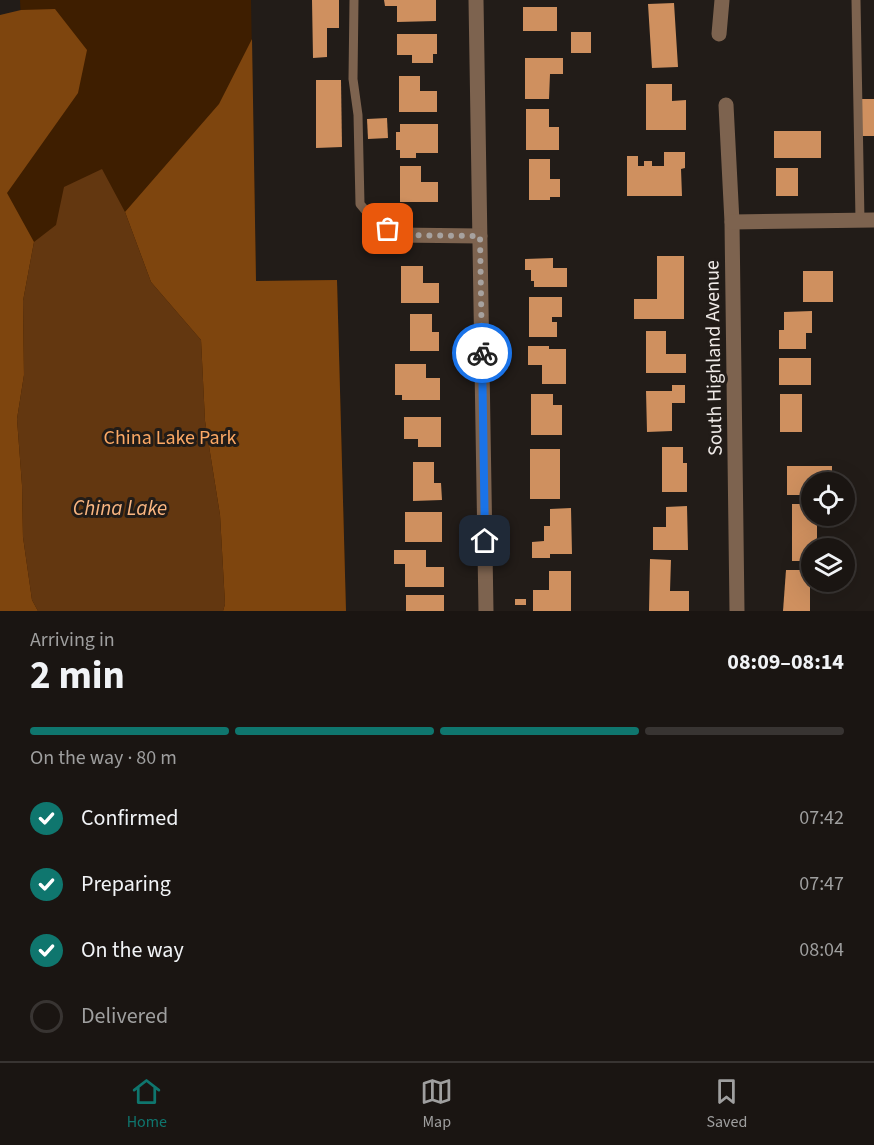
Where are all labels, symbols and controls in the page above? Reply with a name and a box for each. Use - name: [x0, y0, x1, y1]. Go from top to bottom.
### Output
- pin: [362, 203, 413, 254]
- icon: bag: [371, 212, 404, 245]
- street label: South Highland Avenue: [698, 260, 730, 456]
- courier: [452, 323, 512, 383]
- icon: bike: [466, 337, 499, 370]
- park label: China Lake Park: [104, 424, 237, 452]
- map controls: [801, 472, 855, 592]
- button: locate: [801, 472, 855, 526]
- water label: China Lake: [73, 493, 167, 523]
- pin: [459, 515, 510, 566]
- icon: home: [468, 524, 501, 557]
- button: layers: [801, 538, 855, 592]
- text: Arriving in: [30, 626, 115, 654]
- text: 08:09–08:14: [727, 646, 844, 678]
- text: 2 min: [30, 648, 125, 704]
- text: On the way · 80 m: [30, 744, 177, 772]
- icon: check: [30, 802, 63, 835]
- text: Confirmed: [81, 802, 178, 834]
- text: 07:42: [799, 804, 844, 832]
- icon: check: [30, 868, 63, 901]
- text: Preparing: [81, 868, 171, 900]
- text: 07:47: [799, 870, 844, 898]
- icon: check: [30, 934, 63, 967]
- text: On the way: [81, 934, 184, 966]
- text: 08:04: [799, 936, 844, 964]
- text: Delivered: [81, 1000, 168, 1032]
- tab: Home: [127, 1075, 167, 1133]
- tab: Map: [420, 1075, 453, 1133]
- tab: Saved: [707, 1075, 747, 1133]

